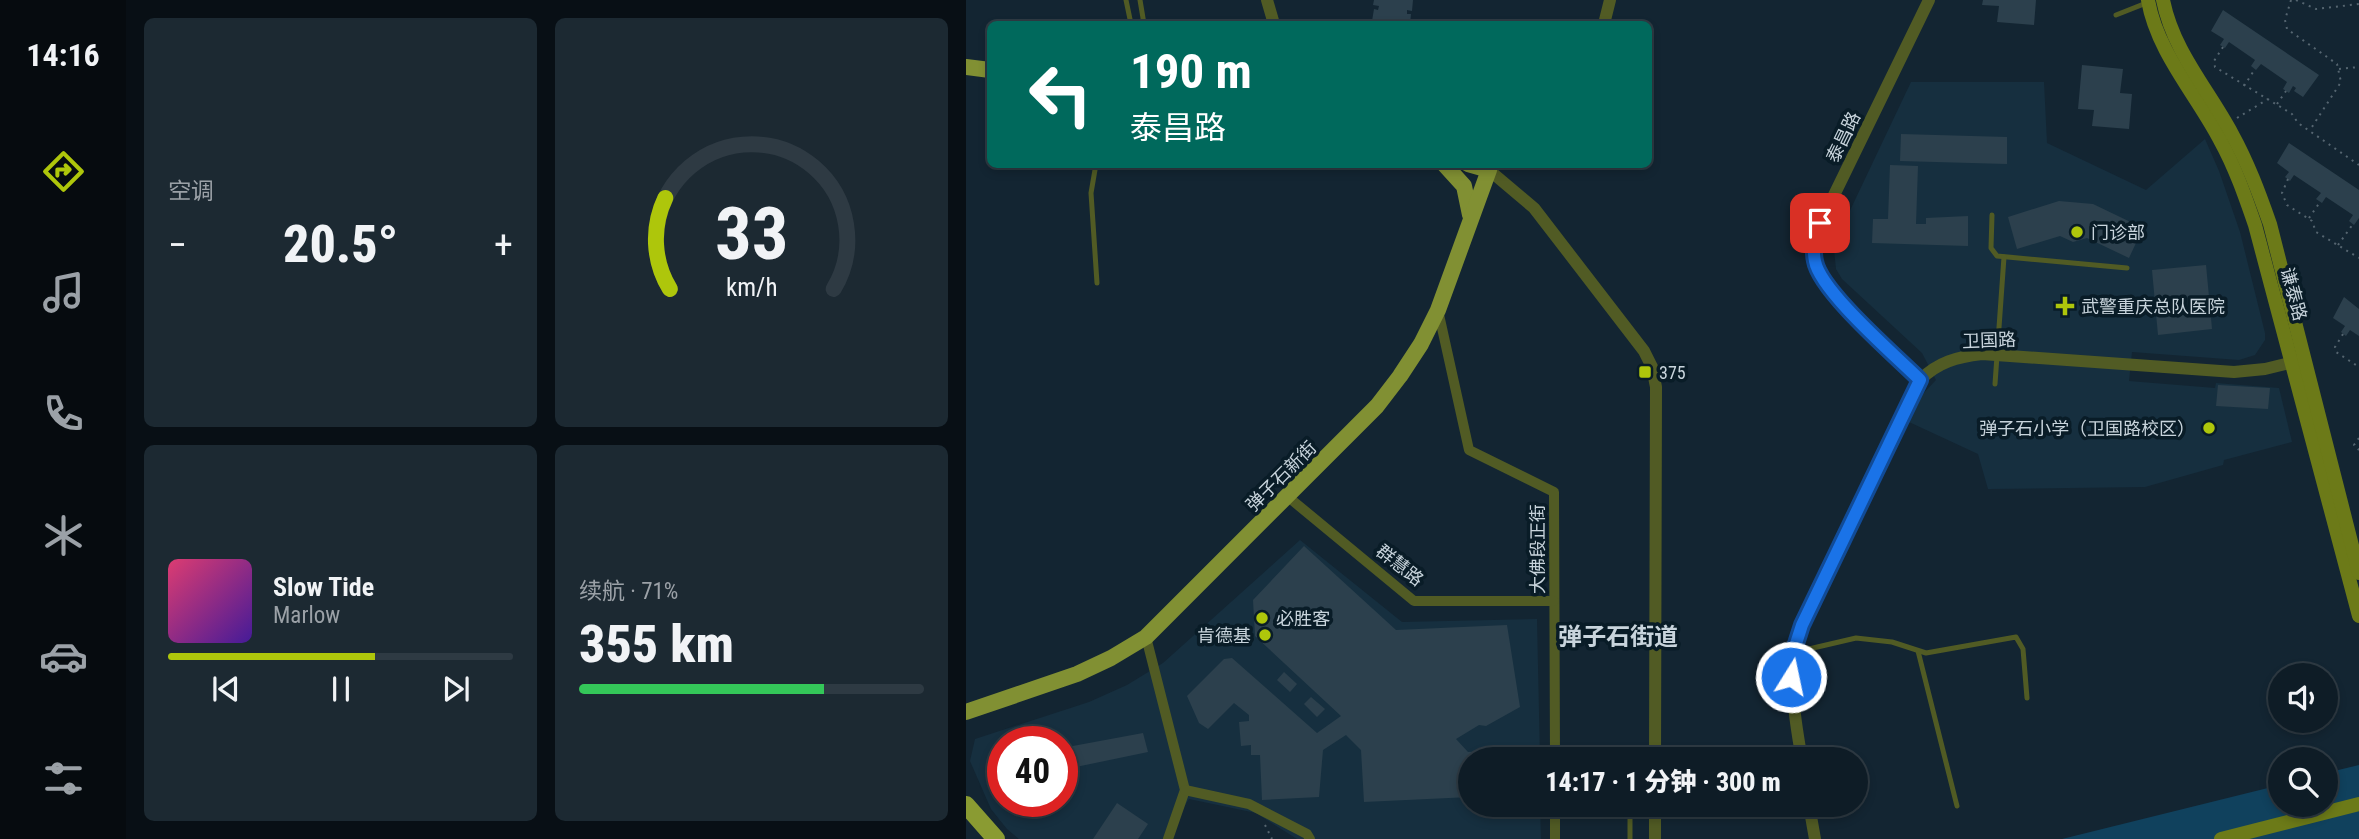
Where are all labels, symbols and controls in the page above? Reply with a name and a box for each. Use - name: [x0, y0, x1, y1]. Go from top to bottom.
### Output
- text: 14:16: [26, 36, 100, 74]
- text: 190 m: [1130, 43, 1252, 100]
- icon: left: [1015, 49, 1106, 140]
- street label: 泰昌路: [1822, 108, 1864, 166]
- text: 泰昌路: [1130, 109, 1226, 147]
- icon: directions: [39, 147, 88, 196]
- text: 空调: [168, 178, 214, 205]
- text: 33: [715, 191, 788, 277]
- pin: [1790, 193, 1850, 253]
- icon: arrive: [1801, 204, 1839, 242]
- text: 20.5°: [283, 214, 398, 275]
- place label: 门诊部: [2091, 222, 2145, 243]
- text: −: [168, 223, 187, 267]
- text: +: [494, 223, 513, 267]
- marker: 门诊部: [2069, 224, 2085, 240]
- street label: 谦泰路: [2277, 265, 2311, 323]
- icon: music: [39, 268, 88, 317]
- text: km/h: [726, 272, 777, 301]
- marker: 武警重庆总队医院: [2055, 296, 2075, 316]
- place label: 武警重庆总队医院: [2081, 296, 2225, 317]
- street label: 卫国路: [1962, 329, 2016, 351]
- place label: 375: [1659, 362, 1686, 383]
- marker: 375: [1637, 364, 1653, 380]
- icon: phone: [39, 389, 88, 438]
- place label: 弹子石小学（卫国路校区）: [1979, 418, 2195, 439]
- marker: 弹子石小学（卫国路校区）: [2201, 420, 2217, 436]
- street label: 弹子石新街: [1242, 437, 1320, 515]
- street label: 大佛段正街: [1527, 504, 1548, 594]
- icon: climate: [39, 511, 88, 560]
- street label: 群慧路: [1372, 540, 1428, 590]
- text: Slow Tide: [273, 572, 374, 602]
- text: 续航 · 71%: [579, 578, 678, 605]
- text: Marlow: [273, 602, 340, 629]
- place label: 必胜客: [1276, 608, 1330, 629]
- marker: 必胜客: [1254, 610, 1270, 626]
- text: 355 km: [579, 614, 734, 675]
- district label: 弹子石街道: [1558, 623, 1678, 651]
- place label: 肯德基: [1197, 625, 1251, 646]
- marker: 肯德基: [1257, 627, 1273, 643]
- icon: car: [39, 632, 88, 681]
- position arrow: [1754, 640, 1828, 714]
- map controls: [2268, 663, 2338, 817]
- button: sound: [2268, 663, 2338, 733]
- icon: previous: [207, 670, 245, 708]
- icon: pause: [322, 670, 360, 708]
- icon: next: [437, 670, 475, 708]
- speed limit sign: 40: [987, 726, 1078, 817]
- button: search: [2268, 747, 2338, 817]
- icon: filters: [39, 754, 88, 803]
- text: 14:17 · 1 分钟 · 300 m: [1545, 767, 1781, 797]

